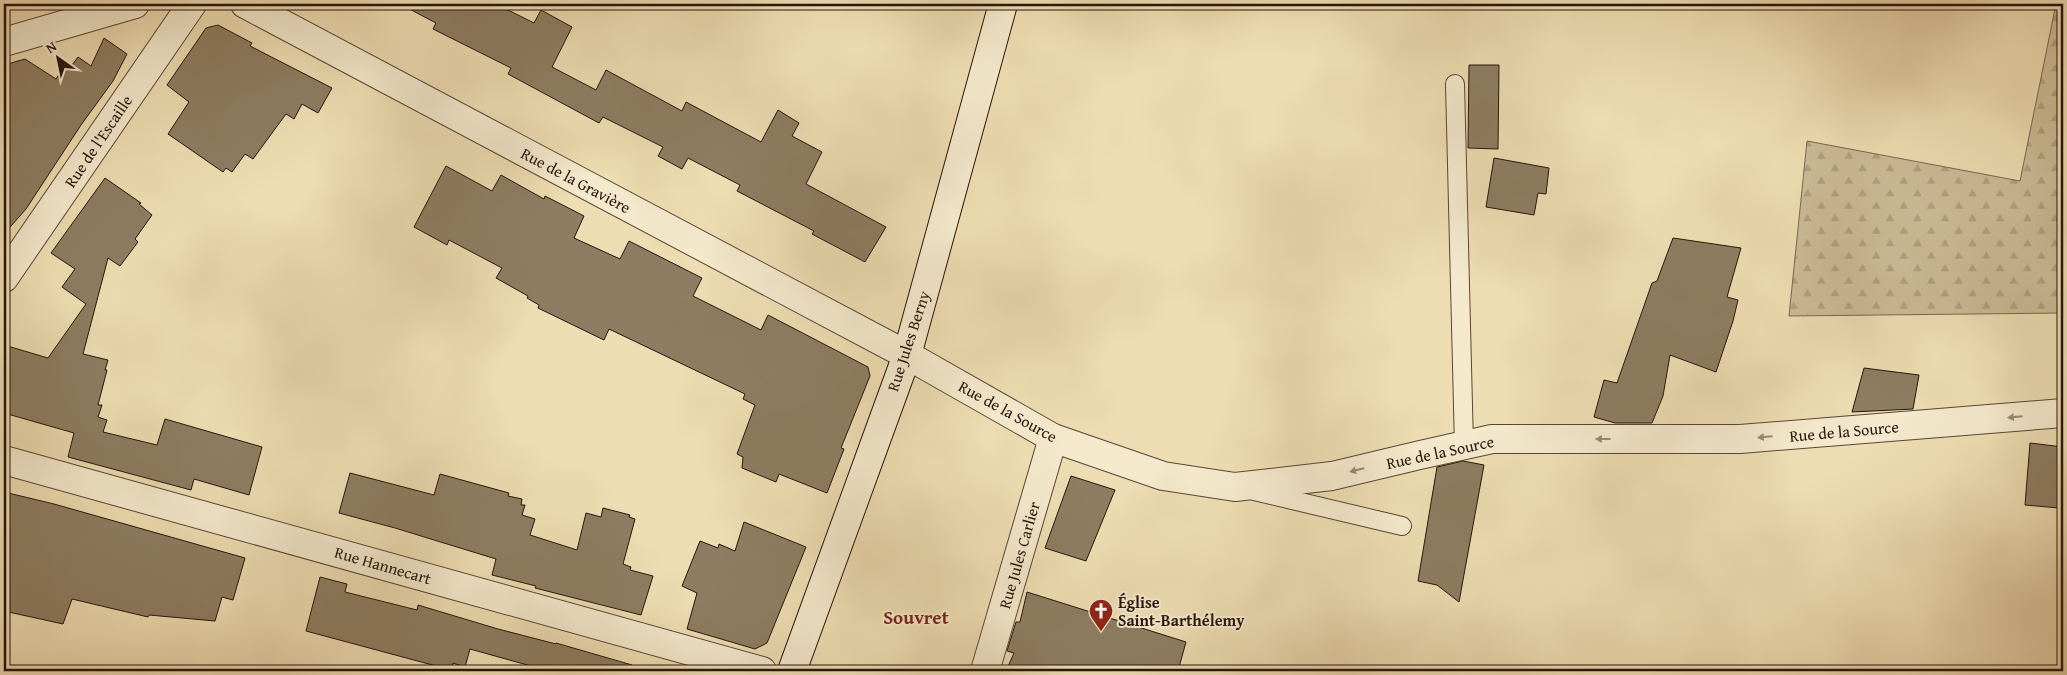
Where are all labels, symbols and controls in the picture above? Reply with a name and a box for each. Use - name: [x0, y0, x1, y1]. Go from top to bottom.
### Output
- north arrow: [32, 32, 82, 82]
- text: N: [42, 36, 61, 58]
- street label: Rue de l'Escaille: [58, 90, 138, 192]
- street label: Rue de la Gravière: [517, 141, 635, 219]
- street label: Rue Jules Berny: [880, 288, 936, 394]
- street label: Rue de la Source: [954, 374, 1062, 448]
- one-way arrow: [2006, 413, 2022, 421]
- street label: Rue de la Source: [1788, 414, 1900, 448]
- street label: Rue de la Source: [1384, 429, 1496, 475]
- one-way arrow: [1757, 434, 1773, 442]
- one-way arrow: [1595, 435, 1611, 443]
- one-way arrow: [1349, 466, 1364, 474]
- street label: Rue Jules Carlier: [992, 498, 1046, 611]
- street label: Rue Hannecart: [332, 540, 434, 590]
- place label: Église Saint-Barthélemy: [1118, 590, 1245, 632]
- church icon: Église Saint-Barthélemy: [1088, 598, 1114, 632]
- district label: Souvret: [883, 603, 950, 631]

